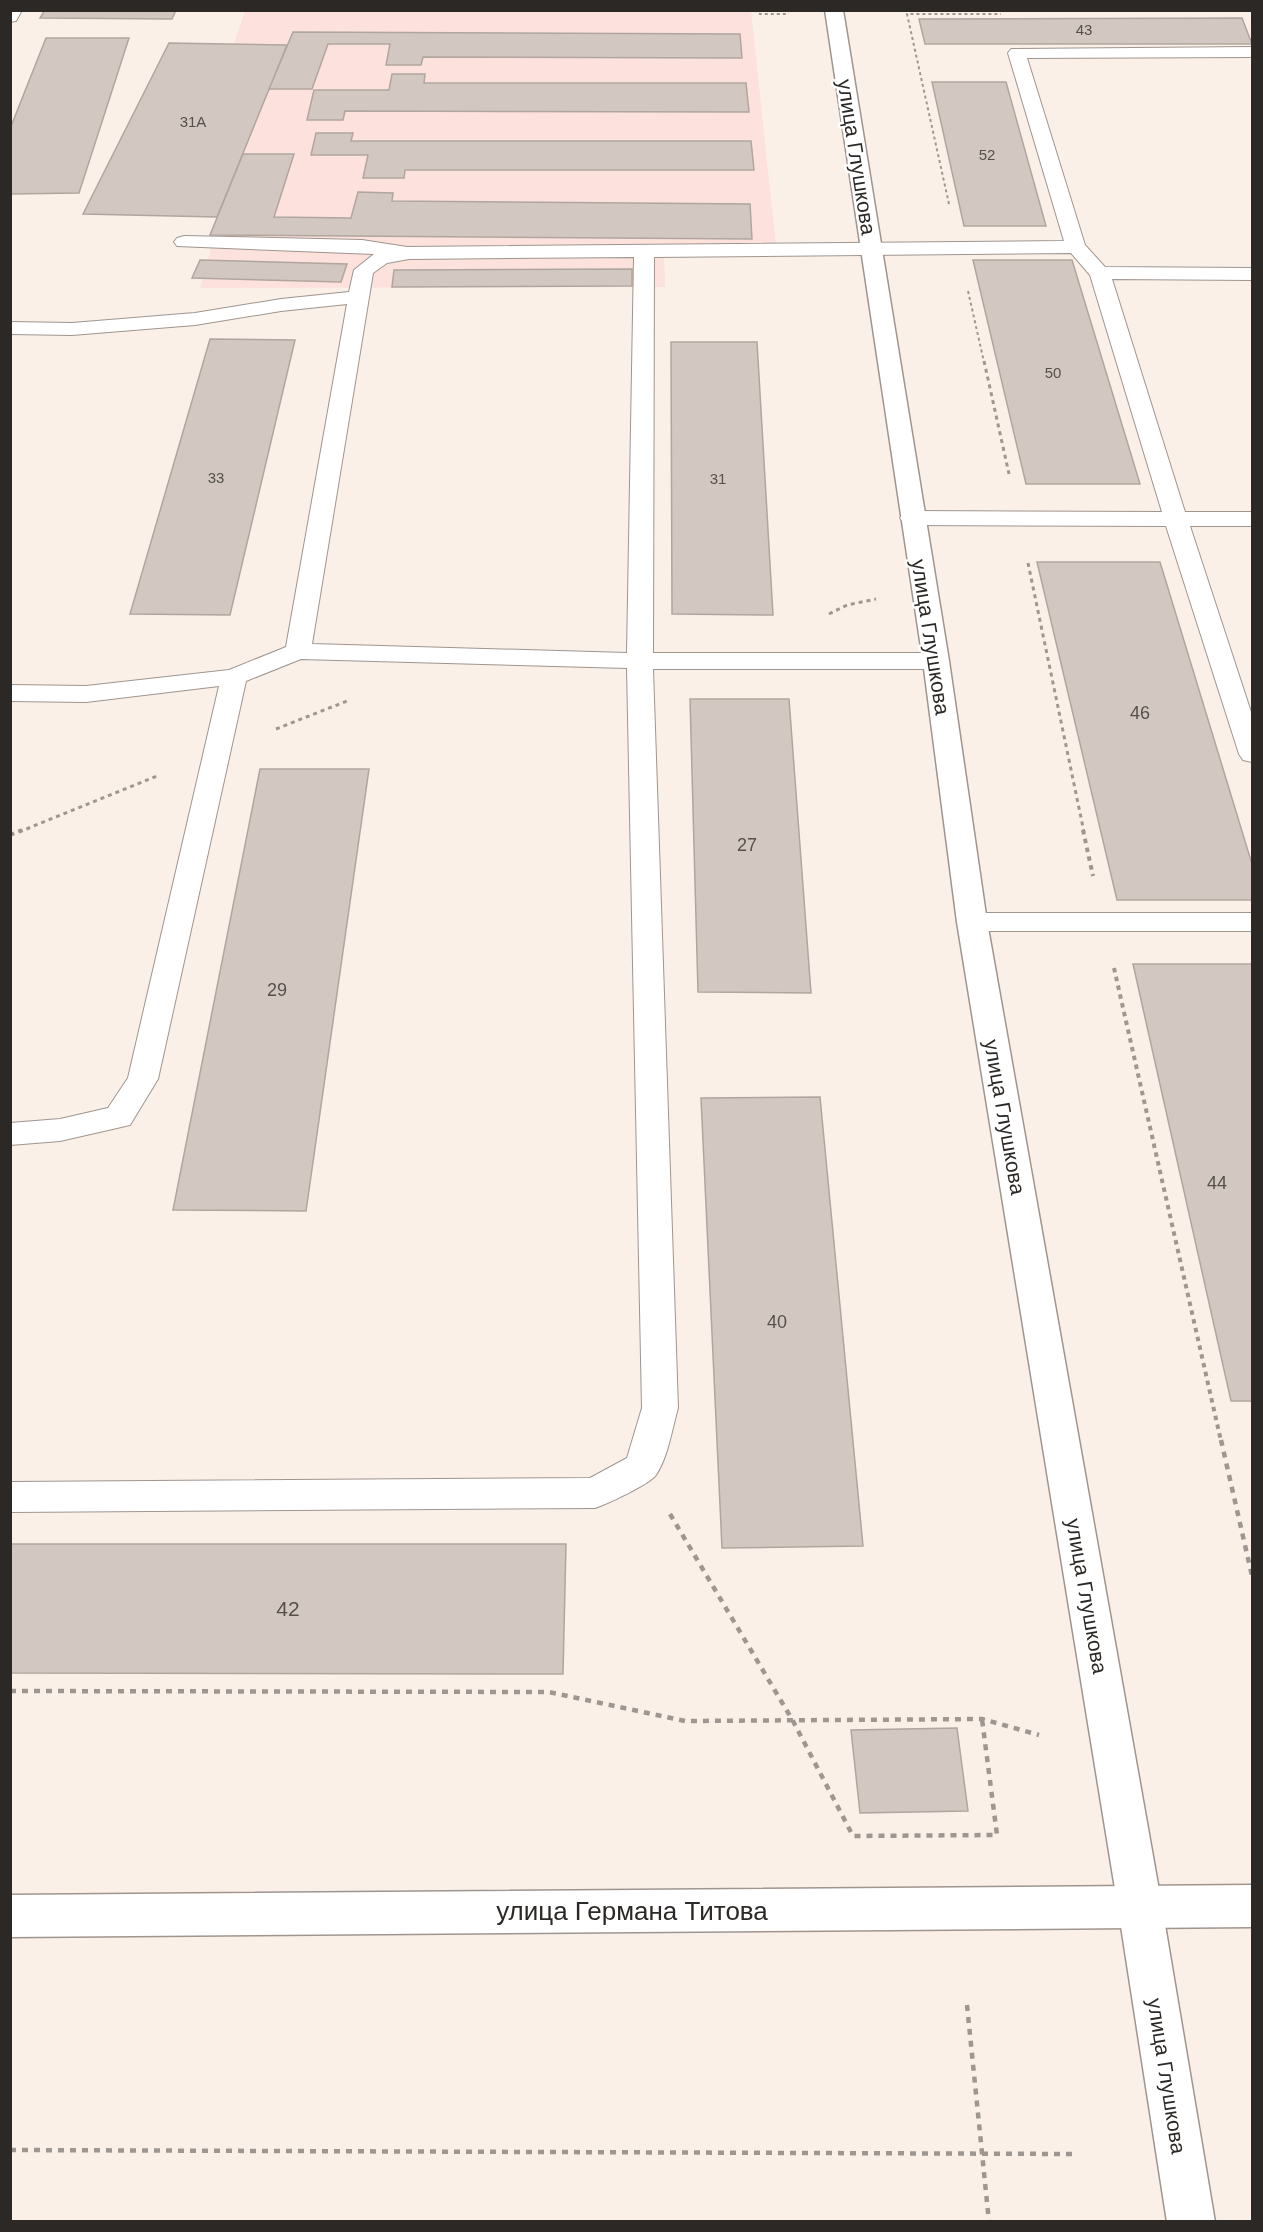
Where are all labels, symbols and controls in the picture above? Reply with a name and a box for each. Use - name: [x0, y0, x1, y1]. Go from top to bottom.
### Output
- house number: 43: [1076, 21, 1092, 38]
- street label: улица Глушкова: [833, 78, 881, 237]
- house number: 31А: [180, 113, 206, 130]
- house number: 52: [979, 146, 995, 163]
- house number: 50: [1045, 364, 1061, 381]
- house number: 33: [208, 469, 224, 486]
- house number: 31: [710, 470, 726, 487]
- street label: улица Глушкова: [907, 558, 955, 717]
- house number: 46: [1130, 703, 1150, 723]
- house number: 27: [737, 835, 757, 855]
- house number: 29: [267, 980, 287, 1000]
- street label: улица Глушкова: [980, 1038, 1030, 1197]
- house number: 44: [1207, 1173, 1227, 1193]
- house number: 40: [767, 1312, 787, 1332]
- street label: улица Глушкова: [1062, 1517, 1112, 1676]
- house number: 42: [276, 1597, 300, 1620]
- street label: улица Германа Титова: [496, 1896, 768, 1926]
- street label: улица Глушкова: [1143, 1997, 1191, 2156]

